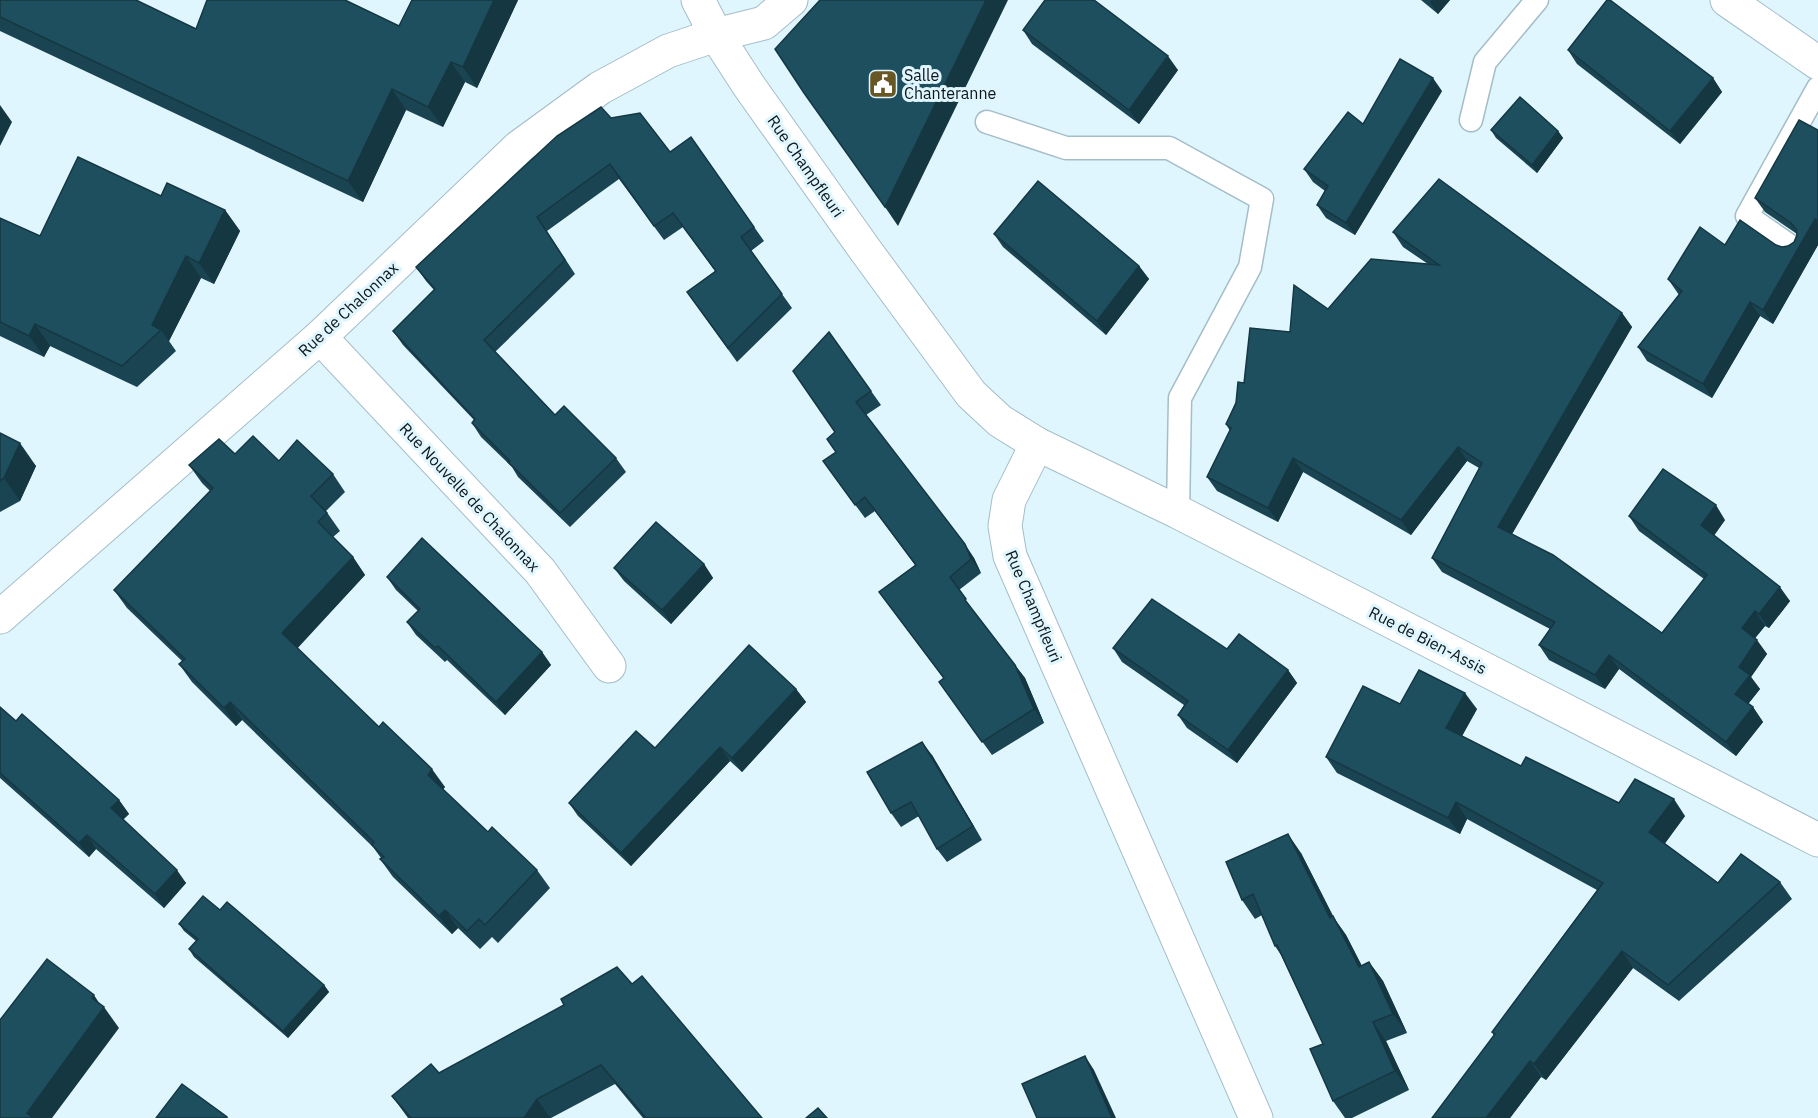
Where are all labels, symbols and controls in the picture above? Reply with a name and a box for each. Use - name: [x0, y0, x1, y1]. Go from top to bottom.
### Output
- place label: Salle Chanteranne: [904, 65, 997, 103]
- public building icon: Salle Chanteranne: [867, 68, 899, 100]
- street label: Rue Champfleuri: [763, 111, 849, 221]
- street label: Rue de Chalonnax: [294, 258, 402, 360]
- street label: Rue Nouvelle de Chalonnax: [396, 418, 544, 576]
- street label: Rue Champfleuri: [1001, 547, 1067, 665]
- street label: Rue de Bien-Assis: [1366, 602, 1490, 678]

